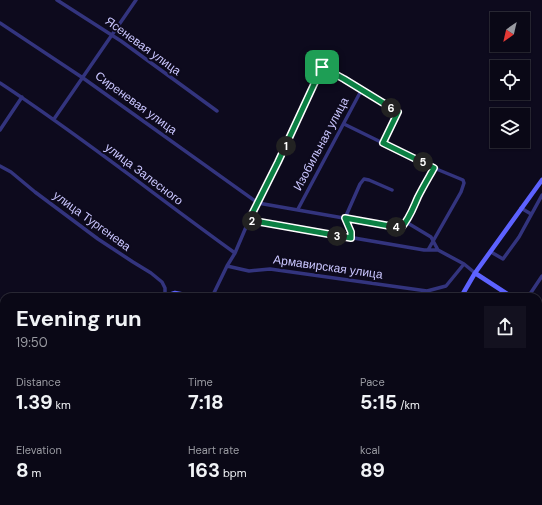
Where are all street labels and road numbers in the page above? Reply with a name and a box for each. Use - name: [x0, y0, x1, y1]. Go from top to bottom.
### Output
- street label: Ясеневая улица: [102, 13, 184, 79]
- street label: Сиреневая улица: [92, 68, 180, 138]
- street label: Изобильная улица: [290, 94, 353, 193]
- street label: улица Залесного: [102, 139, 187, 209]
- street label: улица Тургенева: [50, 187, 134, 255]
- street label: Армавирская улица: [272, 251, 384, 283]

